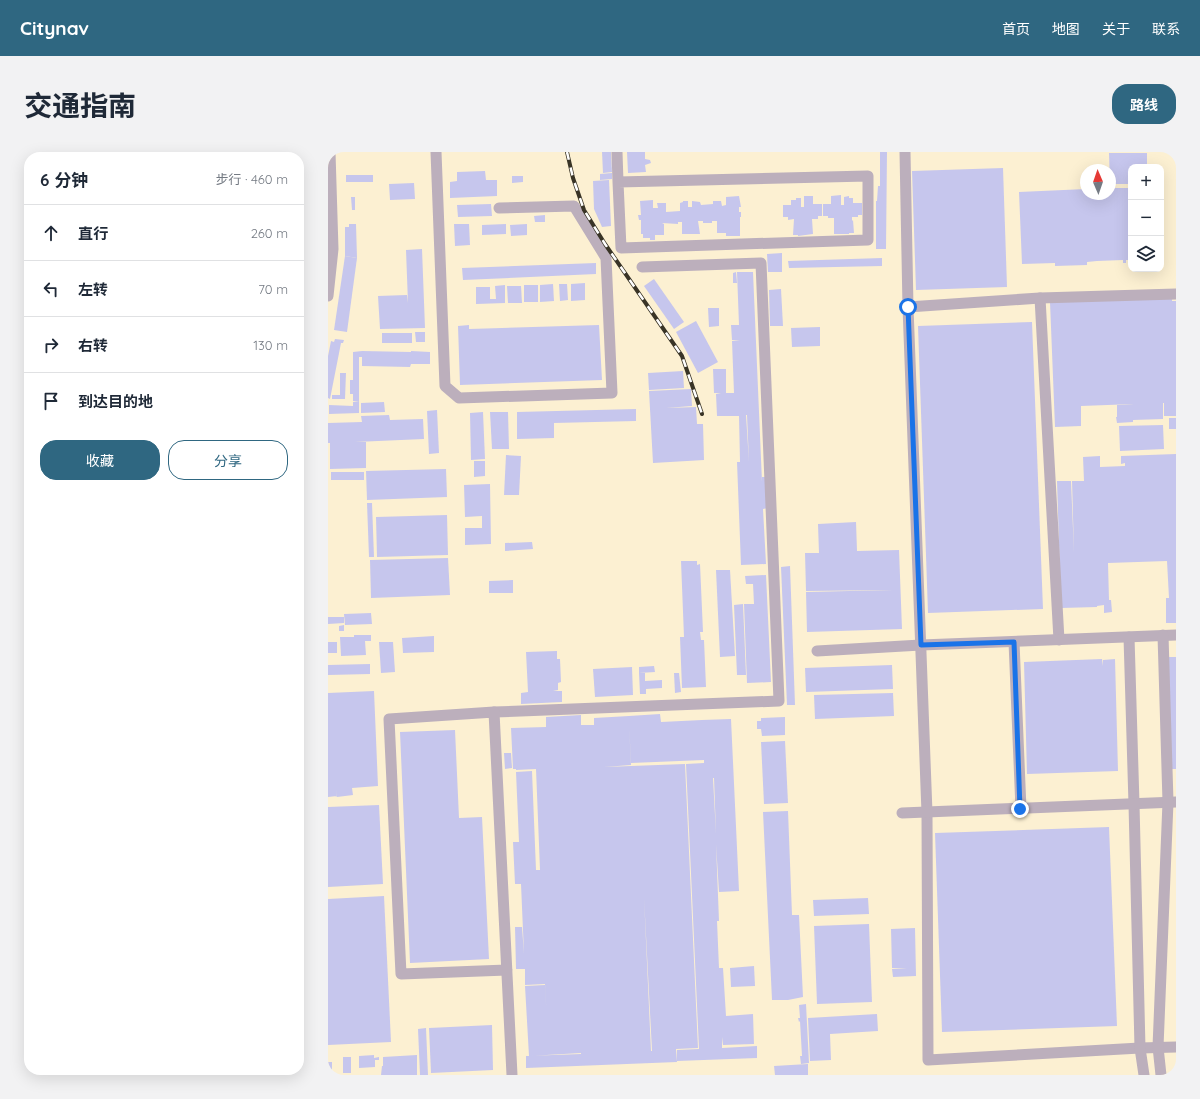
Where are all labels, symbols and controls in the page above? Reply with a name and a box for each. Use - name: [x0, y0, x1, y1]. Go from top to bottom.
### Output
- text: Citynav: [20, 16, 89, 40]
- text: 首页: [1002, 20, 1030, 38]
- text: 地图: [1052, 20, 1080, 38]
- text: 关于: [1102, 20, 1130, 38]
- text: 联系: [1152, 20, 1180, 38]
- button: 路线: [1112, 84, 1176, 124]
- text: 交通指南: [24, 88, 136, 123]
- north arrow: [1080, 164, 1116, 200]
- map controls: [1128, 164, 1164, 272]
- button: +: [1128, 164, 1164, 200]
- text: 6 分钟: [40, 169, 88, 190]
- text: 步行 · 460 m: [215, 171, 288, 187]
- button: −: [1128, 200, 1164, 236]
- icon: ahead: [40, 222, 62, 244]
- text: 直行: [78, 224, 108, 243]
- text: 260 m: [251, 225, 288, 241]
- button: layers: [1128, 236, 1164, 272]
- icon: left: [40, 278, 62, 300]
- text: 左转: [78, 280, 108, 299]
- text: 70 m: [258, 281, 288, 297]
- route start: [899, 298, 917, 316]
- icon: right: [40, 334, 62, 356]
- text: 右转: [78, 336, 108, 355]
- text: 130 m: [253, 337, 288, 353]
- icon: arrive: [40, 390, 62, 412]
- text: 到达目的地: [78, 392, 153, 411]
- button: 收藏: [40, 440, 160, 480]
- button: 分享: [168, 440, 288, 480]
- route end: [1011, 800, 1029, 818]

